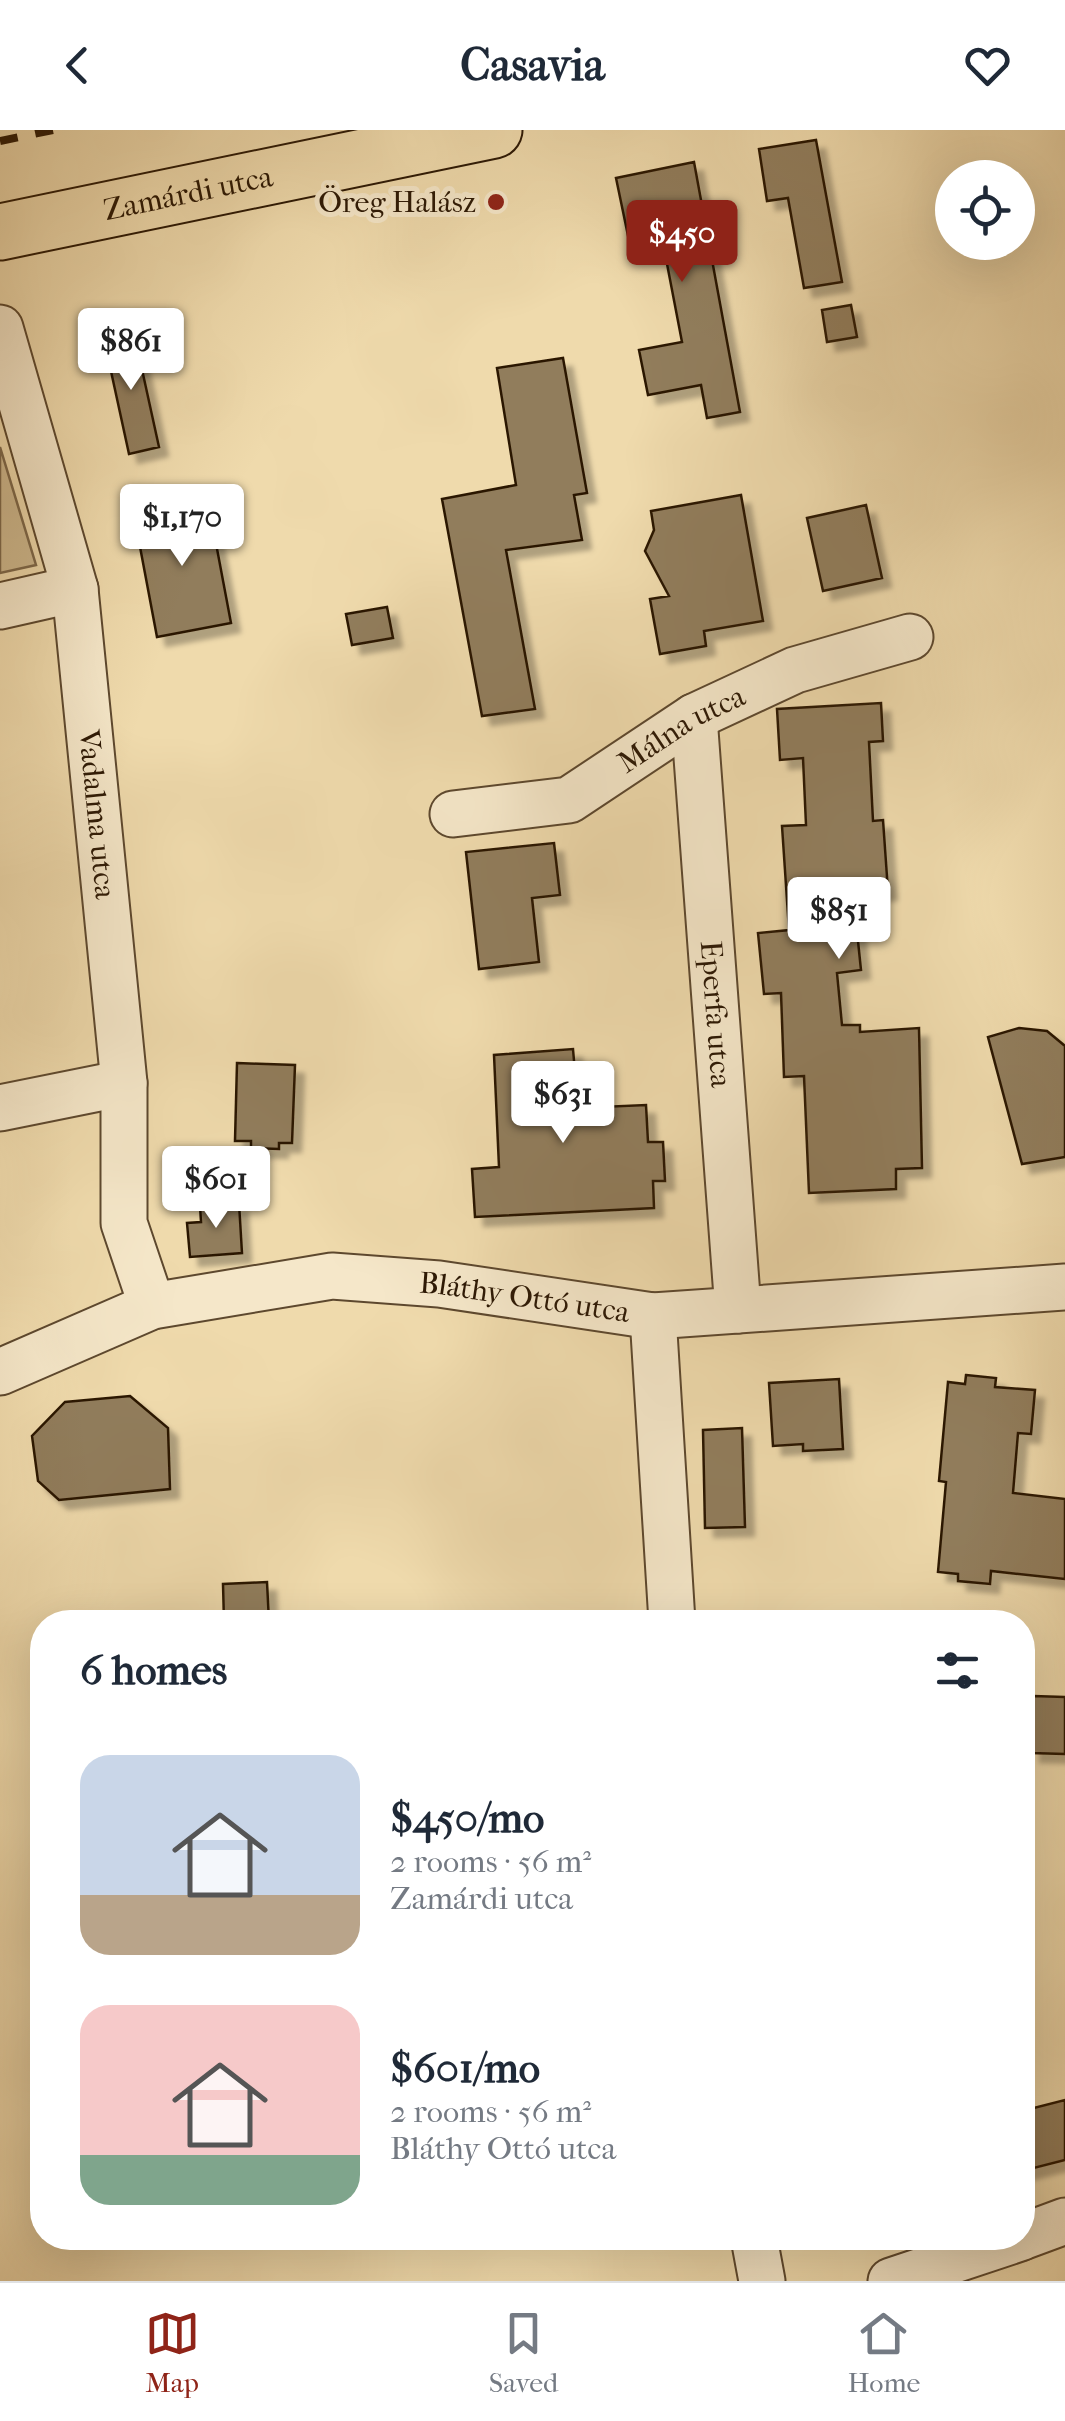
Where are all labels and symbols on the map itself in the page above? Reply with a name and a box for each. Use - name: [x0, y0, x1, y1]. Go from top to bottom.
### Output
- street label: Zamárdi utca: [100, 158, 277, 228]
- place label: Öreg Halász: [318, 185, 476, 220]
- marker: Öreg Halász: [485, 191, 507, 213]
- pin: $450: [623, 200, 741, 285]
- pin: $861: [72, 308, 190, 393]
- pin: $1,170: [101, 484, 263, 569]
- street label: Málna utca: [611, 678, 752, 780]
- street label: Vadalma utca: [71, 727, 123, 902]
- pin: $851: [780, 877, 898, 962]
- street label: Eperfa utca: [693, 940, 739, 1090]
- pin: $631: [504, 1061, 622, 1146]
- pin: $601: [157, 1146, 275, 1231]
- street label: Bláthy Ottó utca: [418, 1265, 633, 1330]

